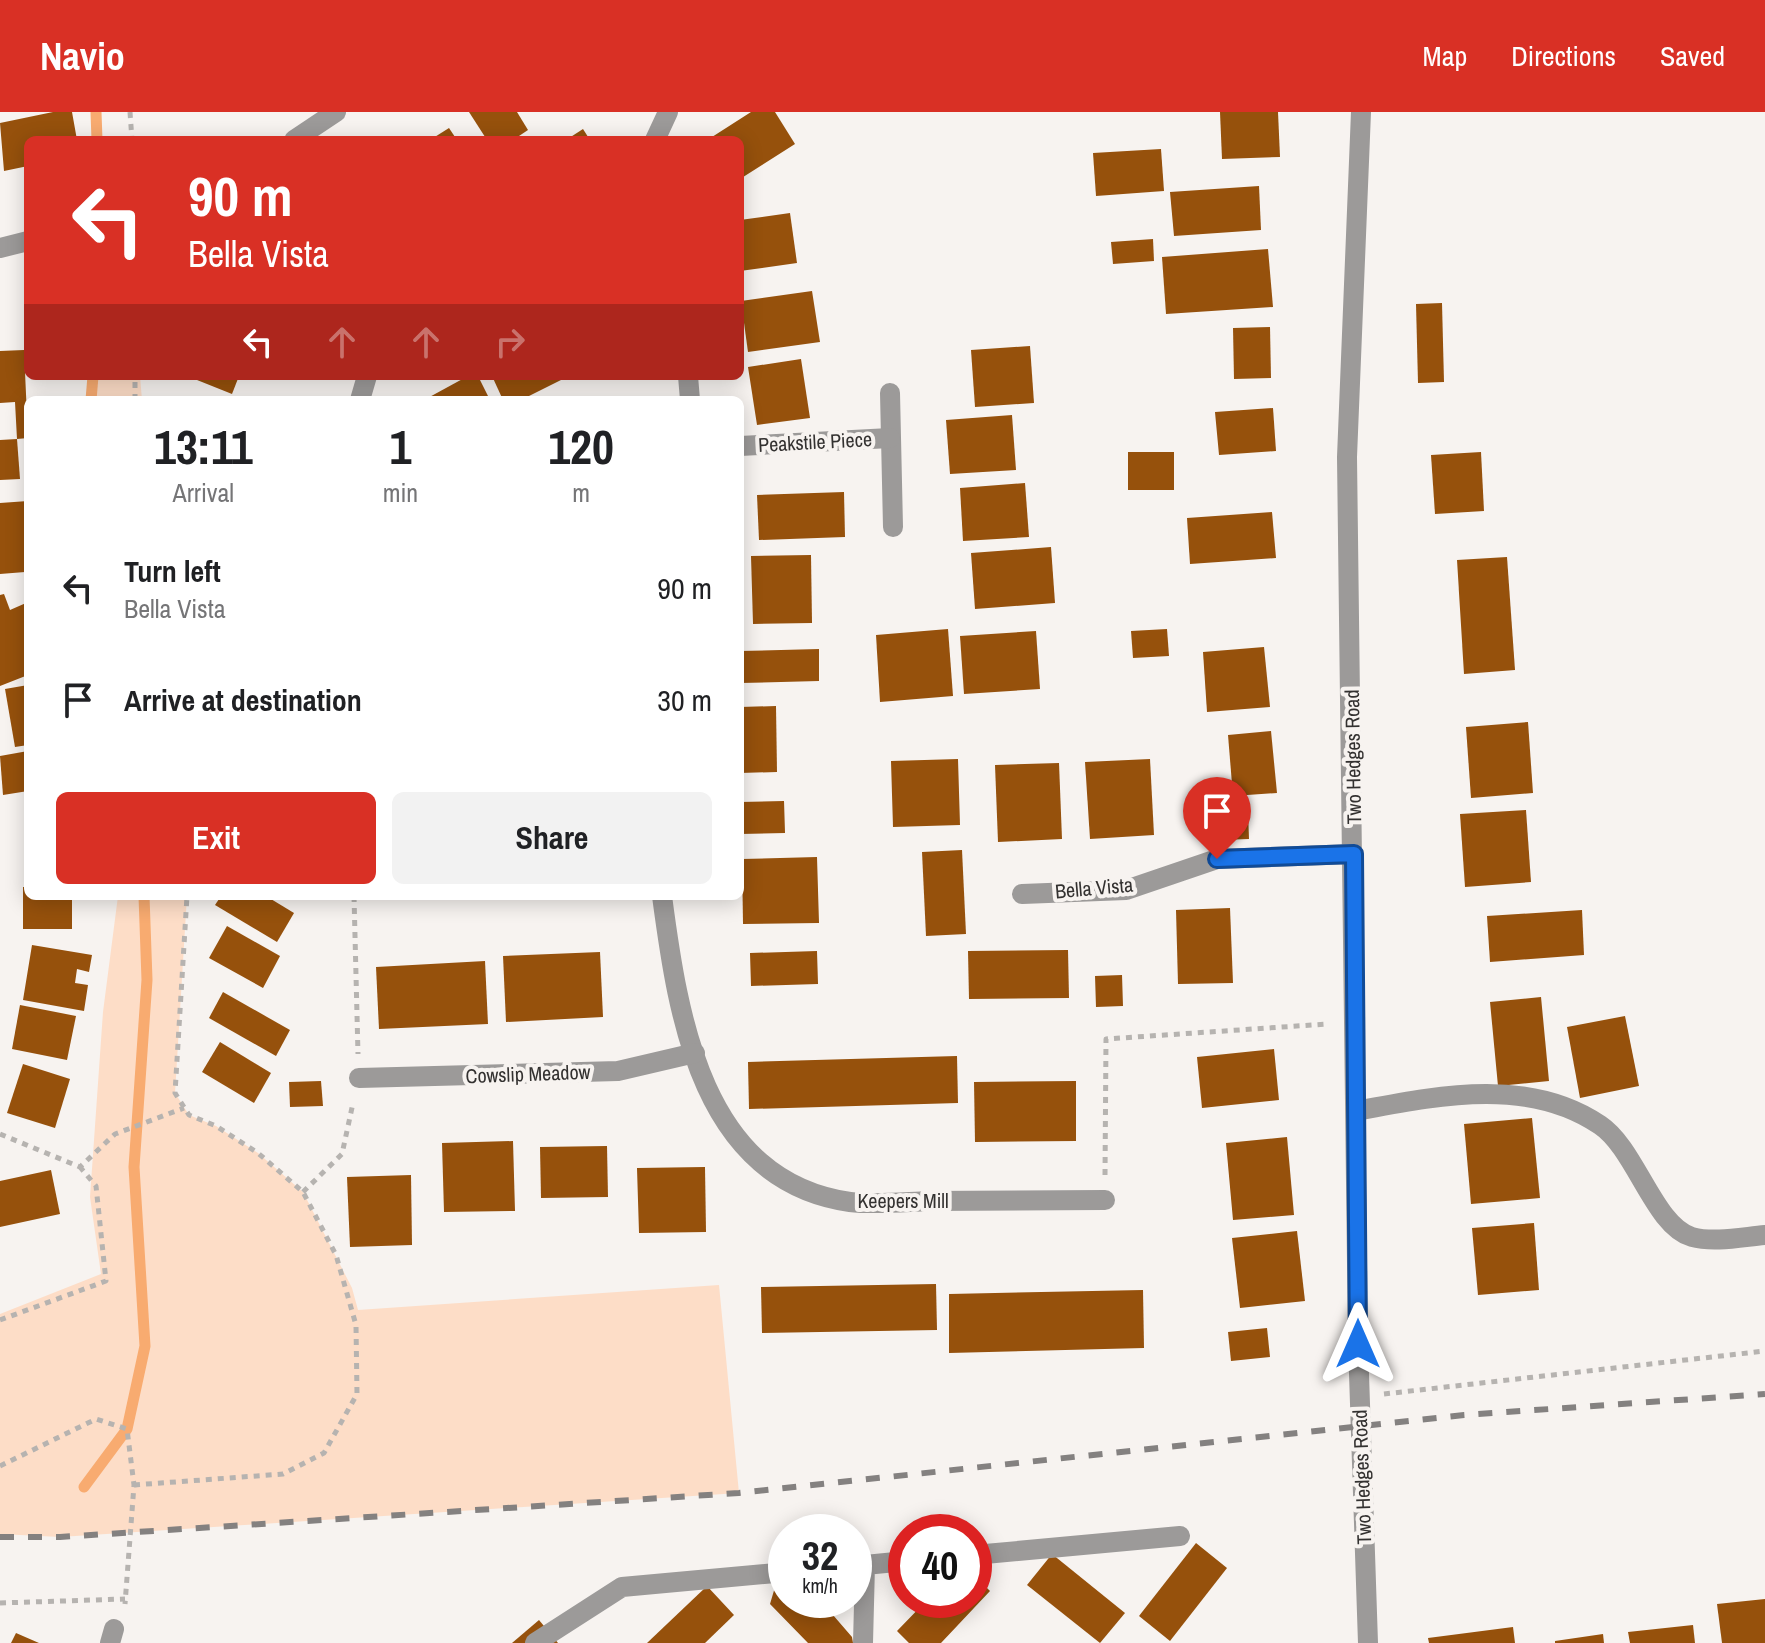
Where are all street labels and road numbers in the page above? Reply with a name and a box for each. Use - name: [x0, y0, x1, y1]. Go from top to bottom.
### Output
- street label: Peakstile Piece: [757, 425, 873, 458]
- street label: Two Hedges Road: [1338, 689, 1367, 825]
- street label: Bella Vista: [1054, 871, 1134, 904]
- street label: Cowslip Meadow: [465, 1058, 591, 1089]
- street label: Keepers Mill: [857, 1187, 949, 1214]
- street label: Two Hedges Road: [1346, 1409, 1377, 1545]

